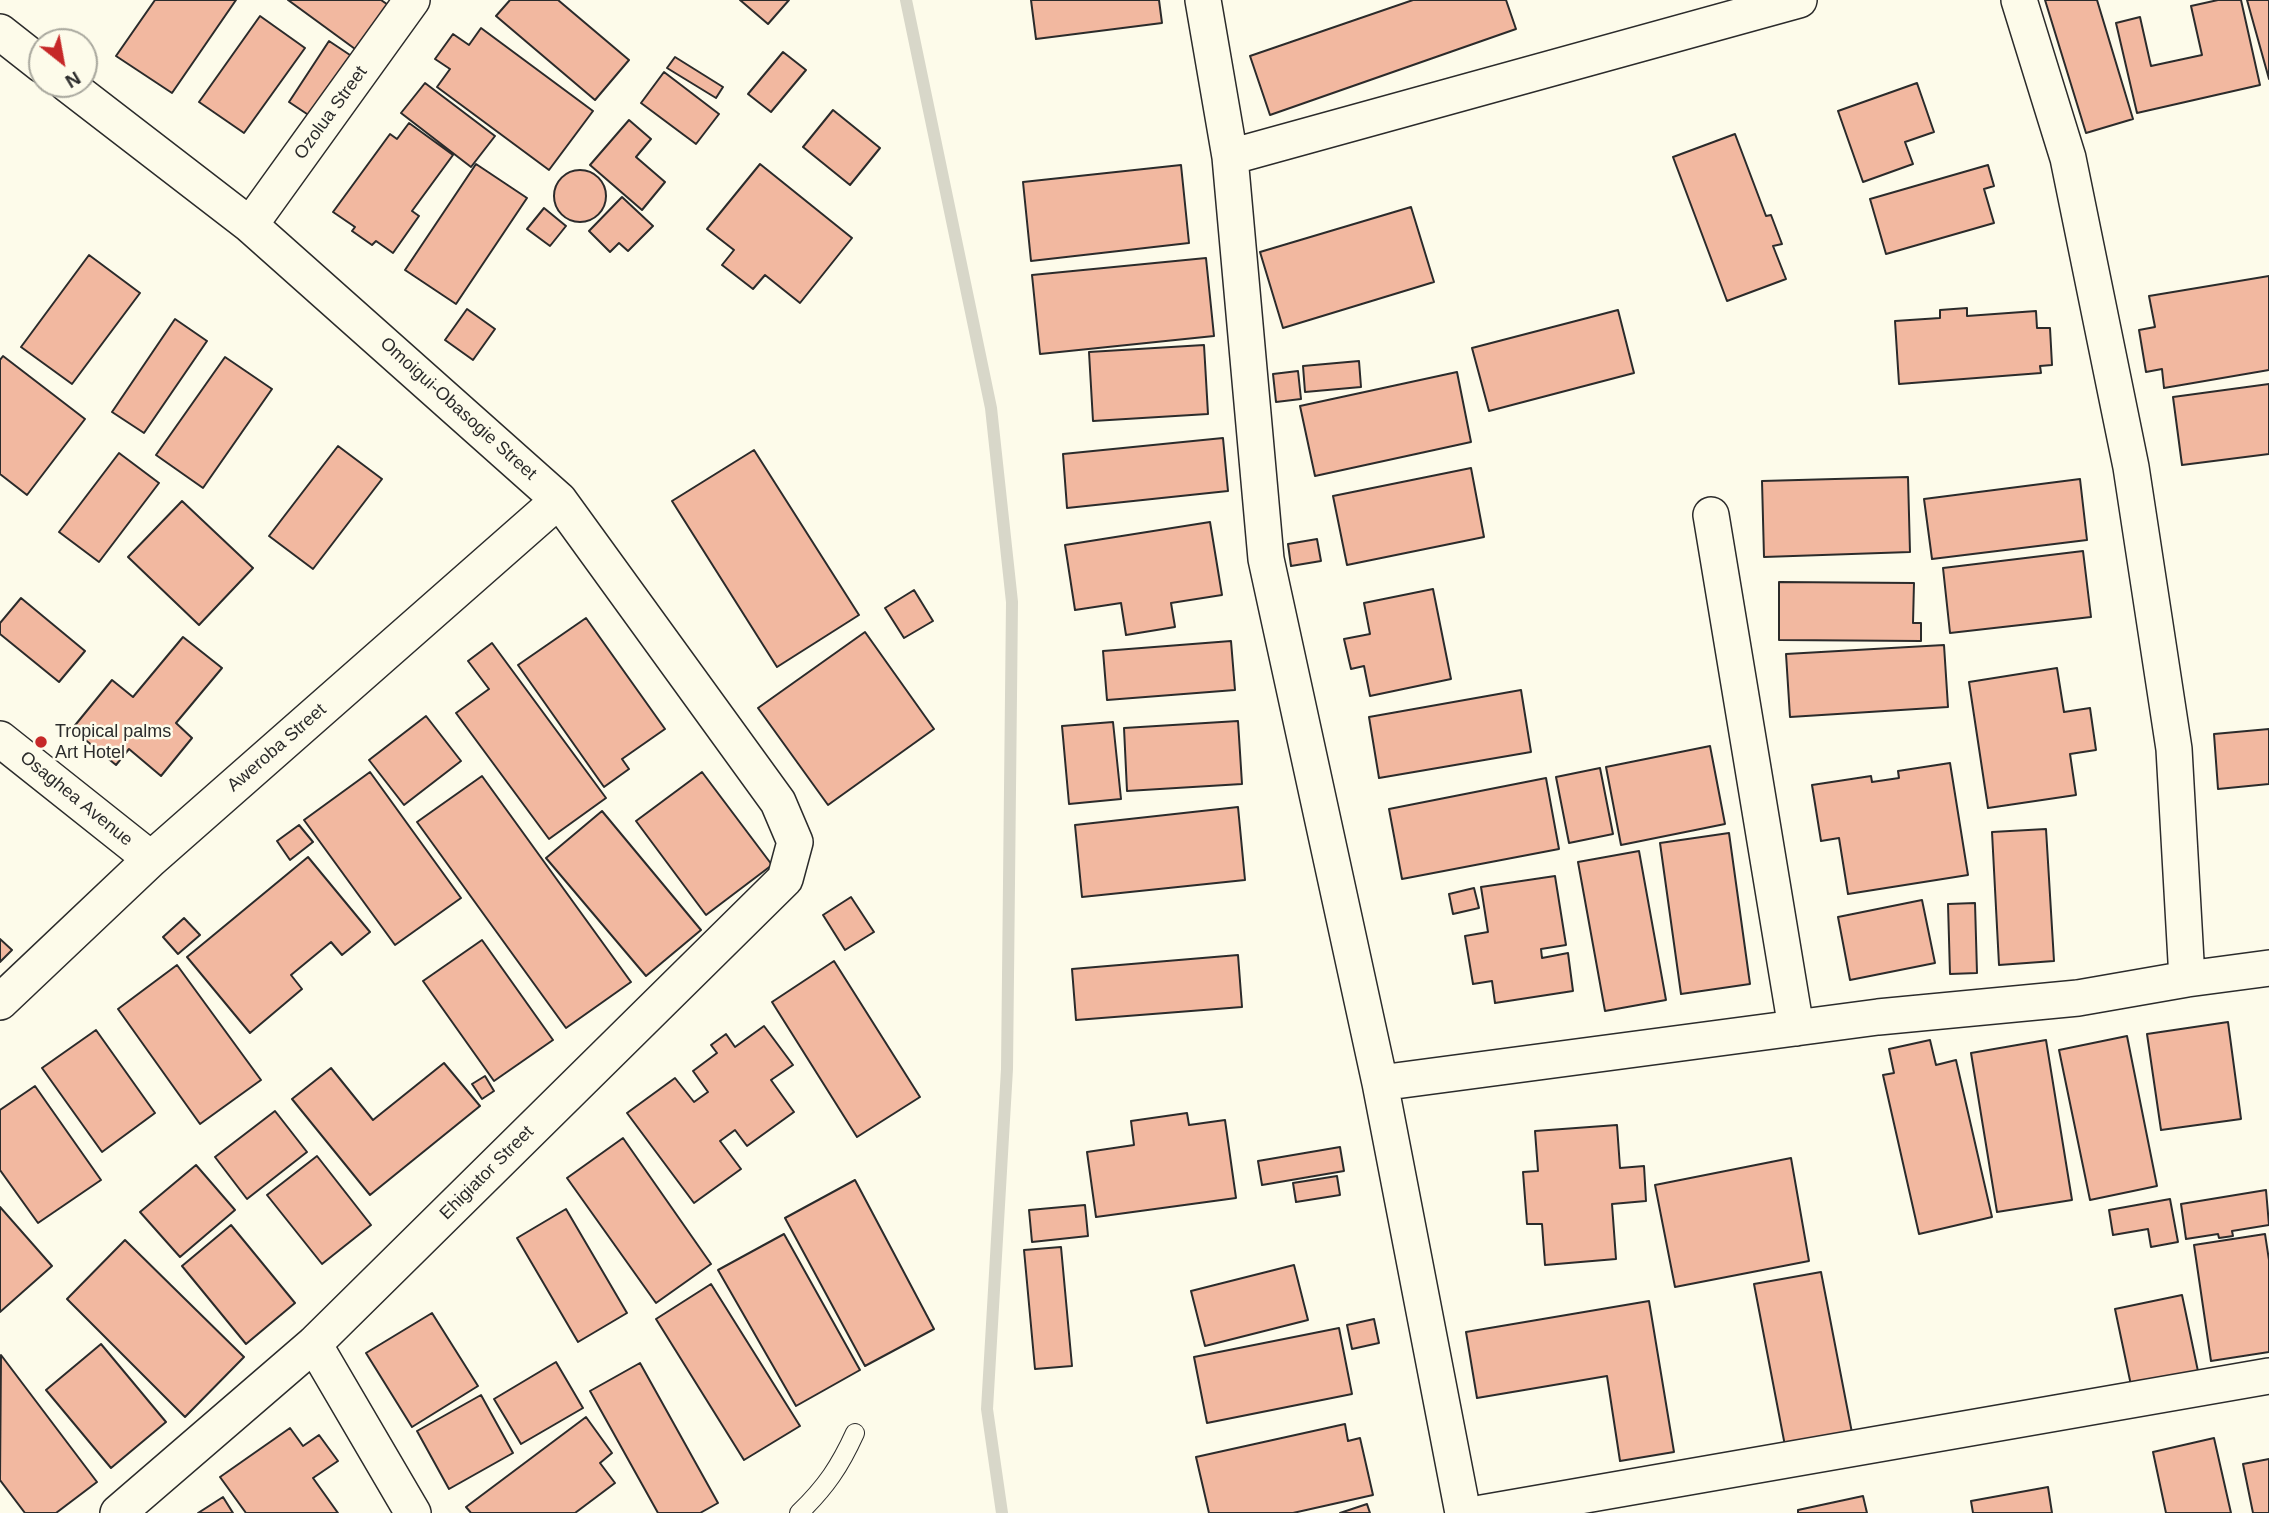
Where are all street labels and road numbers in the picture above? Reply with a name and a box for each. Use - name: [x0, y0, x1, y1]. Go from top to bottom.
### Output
- street label: Ozolua Street: [290, 62, 372, 164]
- street label: Omoigui-Obasogie Street: [375, 333, 541, 485]
- street label: Aweroba Street: [223, 699, 331, 797]
- street label: Osaghea Avenue: [15, 747, 137, 851]
- street label: Ehigiator Street: [435, 1121, 539, 1225]

